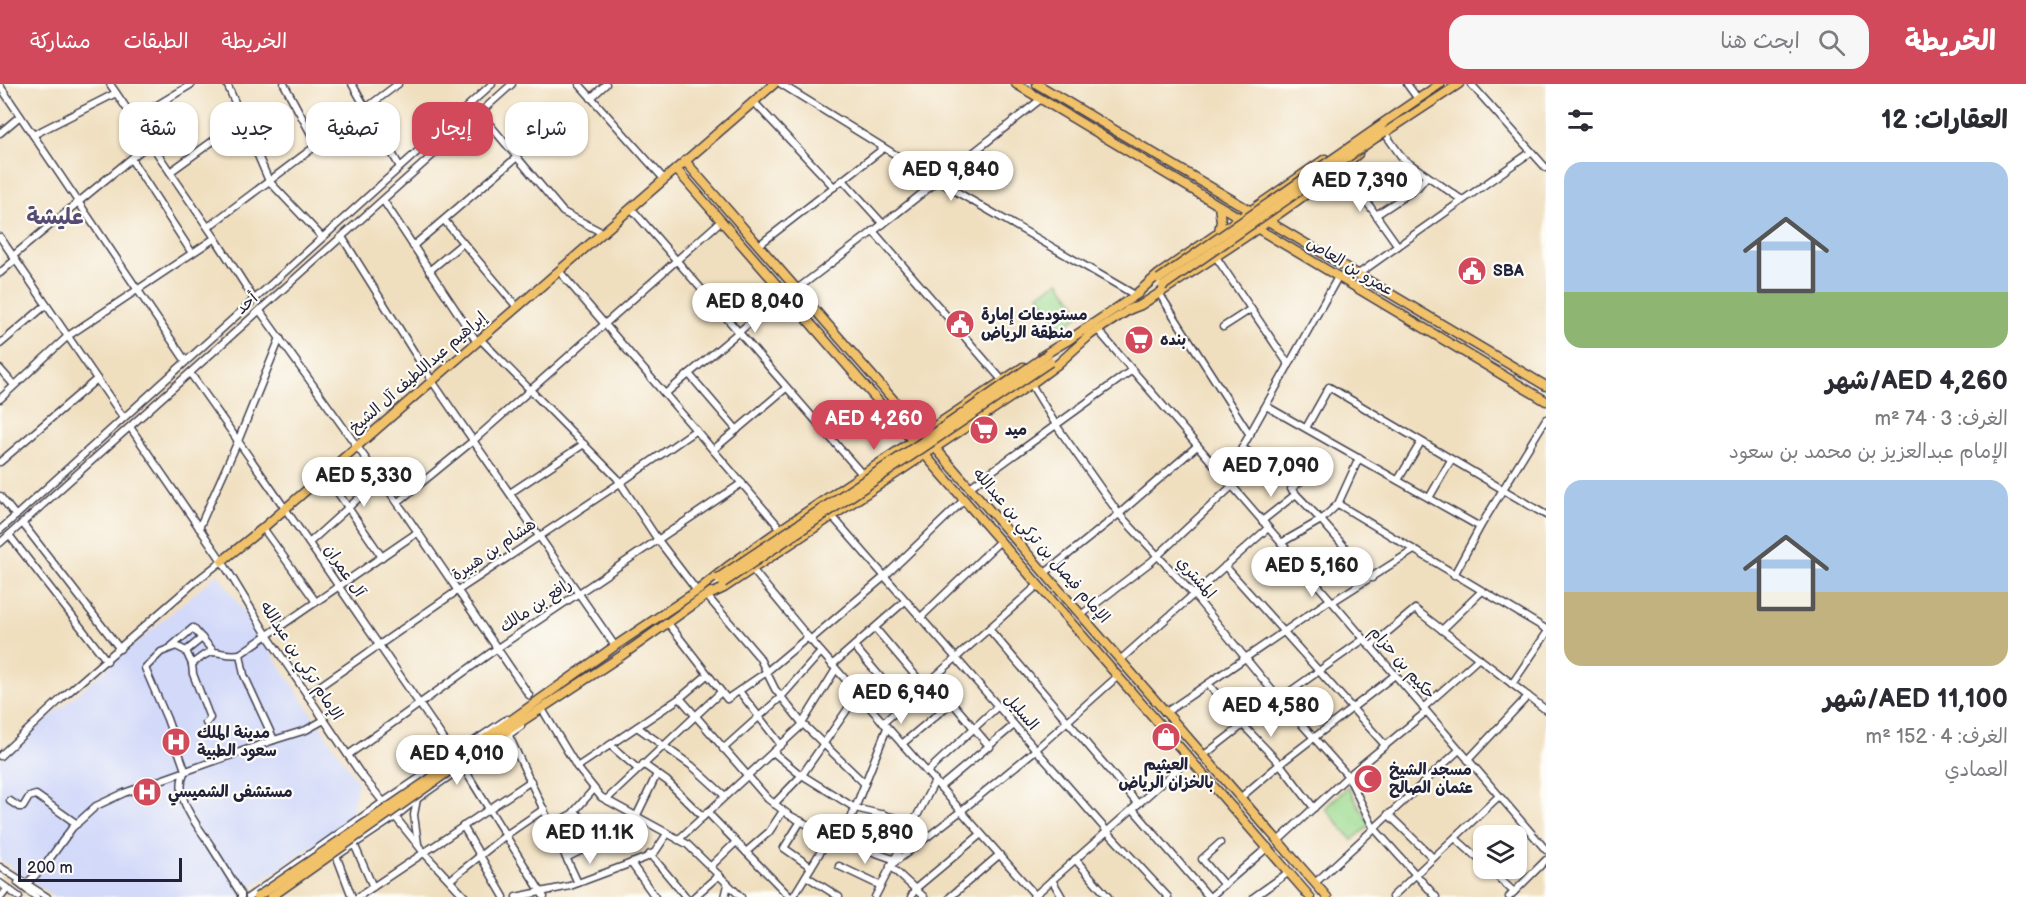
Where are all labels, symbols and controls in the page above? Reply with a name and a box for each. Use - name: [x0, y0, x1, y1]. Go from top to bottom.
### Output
- search box: [1449, 15, 1869, 69]
- text: الخريطة: [1905, 25, 1996, 58]
- icon: search: [1815, 26, 1848, 59]
- text: ابحث هنا: [1720, 28, 1800, 55]
- text: مشاركة: [30, 29, 91, 54]
- text: الطبقات: [124, 29, 189, 54]
- text: الخريطة: [222, 29, 287, 54]
- chip: شقة: [119, 102, 198, 156]
- chip: جديد: [210, 102, 294, 156]
- chip: تصفية: [306, 102, 400, 156]
- chip: إيجار: [412, 102, 493, 156]
- chip: شراء: [505, 102, 588, 156]
- icon: filters: [1564, 104, 1597, 137]
- text: العقارات: 12: [1881, 105, 2008, 136]
- pin: AED 9,840: [882, 151, 1020, 202]
- text: AED 9,840: [903, 158, 999, 182]
- pin: AED 7,390: [1291, 162, 1429, 213]
- text: AED 7,390: [1312, 169, 1408, 193]
- icon: home: [1732, 201, 1840, 309]
- district label: عليشة: [27, 204, 84, 231]
- street label: عمرو بن العاص: [1303, 233, 1397, 301]
- public building icon: SBA: [1456, 255, 1488, 287]
- place label: SBA: [1493, 262, 1524, 281]
- pin: AED 8,040: [686, 283, 824, 334]
- street label: أحد: [232, 289, 262, 319]
- text: AED 8,040: [706, 290, 804, 314]
- place label: مستودعات إمارة منطقة الرياض: [981, 306, 1088, 343]
- street label: إبراهيم عبداللطيف آل الشيخ: [345, 308, 492, 439]
- public building icon: مستودعات إمارة منطقة الرياض: [944, 308, 976, 340]
- supermarket icon: بنده: [1123, 324, 1155, 356]
- place label: بنده: [1160, 331, 1186, 350]
- text: AED 4,260/شهر: [1826, 366, 2008, 397]
- pin: AED 4,260: [805, 400, 943, 451]
- text: AED 4,260: [825, 407, 923, 431]
- text: الغرف: 3 · 74 m²: [1874, 407, 2008, 431]
- supermarket icon: ميد: [968, 414, 1000, 446]
- place label: ميد: [1005, 421, 1027, 440]
- text: الإمام عبدالعزيز بن محمد بن سعود: [1729, 440, 2008, 464]
- pin: AED 7,090: [1202, 447, 1340, 498]
- text: AED 7,090: [1223, 454, 1319, 478]
- pin: AED 5,330: [295, 457, 433, 508]
- text: AED 5,330: [316, 464, 412, 488]
- street label: الإمام فيصل بن تركي بن عبدالله: [966, 465, 1113, 630]
- street label: هشام بن هبيرة: [448, 515, 541, 587]
- icon: home: [1732, 519, 1840, 627]
- street label: آل عمران: [320, 541, 369, 602]
- pin: AED 5,160: [1243, 547, 1381, 598]
- street label: المشتري: [1172, 553, 1219, 604]
- text: AED 5,160: [1265, 554, 1359, 578]
- street label: رافع بن مالك: [496, 575, 576, 638]
- street label: الإمام تركي بن عبدالله: [252, 598, 347, 726]
- street label: حكيم بن حزام: [1364, 623, 1439, 705]
- pin: AED 6,940: [832, 674, 970, 725]
- text: AED 6,940: [852, 681, 950, 705]
- text: AED 11,100/شهر: [1823, 684, 2008, 715]
- pin: AED 4,580: [1202, 687, 1340, 738]
- street label: السليل: [1000, 690, 1042, 734]
- text: AED 4,580: [1223, 694, 1319, 718]
- shop icon: العيثيم بالخزان الرياض: [1150, 721, 1182, 753]
- place label: مدينة الملك سعود الطبية: [197, 724, 277, 762]
- text: الغرف: 4 · 152 m²: [1866, 725, 2008, 749]
- hospital icon: مدينة الملك سعود الطبية: [160, 726, 192, 758]
- pin: AED 4,010: [388, 735, 526, 786]
- text: AED 4,010: [410, 742, 504, 766]
- place label: العيثيم بالخزان الرياض: [1118, 756, 1214, 793]
- text: العمادي: [1944, 758, 2008, 782]
- place label: مسجد الشيخ عثمان الصالح: [1389, 761, 1473, 798]
- mosque icon: مسجد الشيخ عثمان الصالح: [1352, 763, 1384, 795]
- hospital icon: مستشفى الشميسي: [131, 776, 163, 808]
- place label: مستشفى الشميسي: [168, 783, 293, 806]
- pin: AED 11.1K: [521, 814, 659, 865]
- pin: AED 5,890: [796, 814, 934, 865]
- text: AED 11.1K: [546, 821, 634, 845]
- text: AED 5,890: [817, 821, 913, 845]
- map controls: [1473, 825, 1527, 879]
- button: layers: [1473, 825, 1527, 879]
- scale bar: [18, 855, 182, 882]
- text: 200 m: [27, 859, 73, 878]

